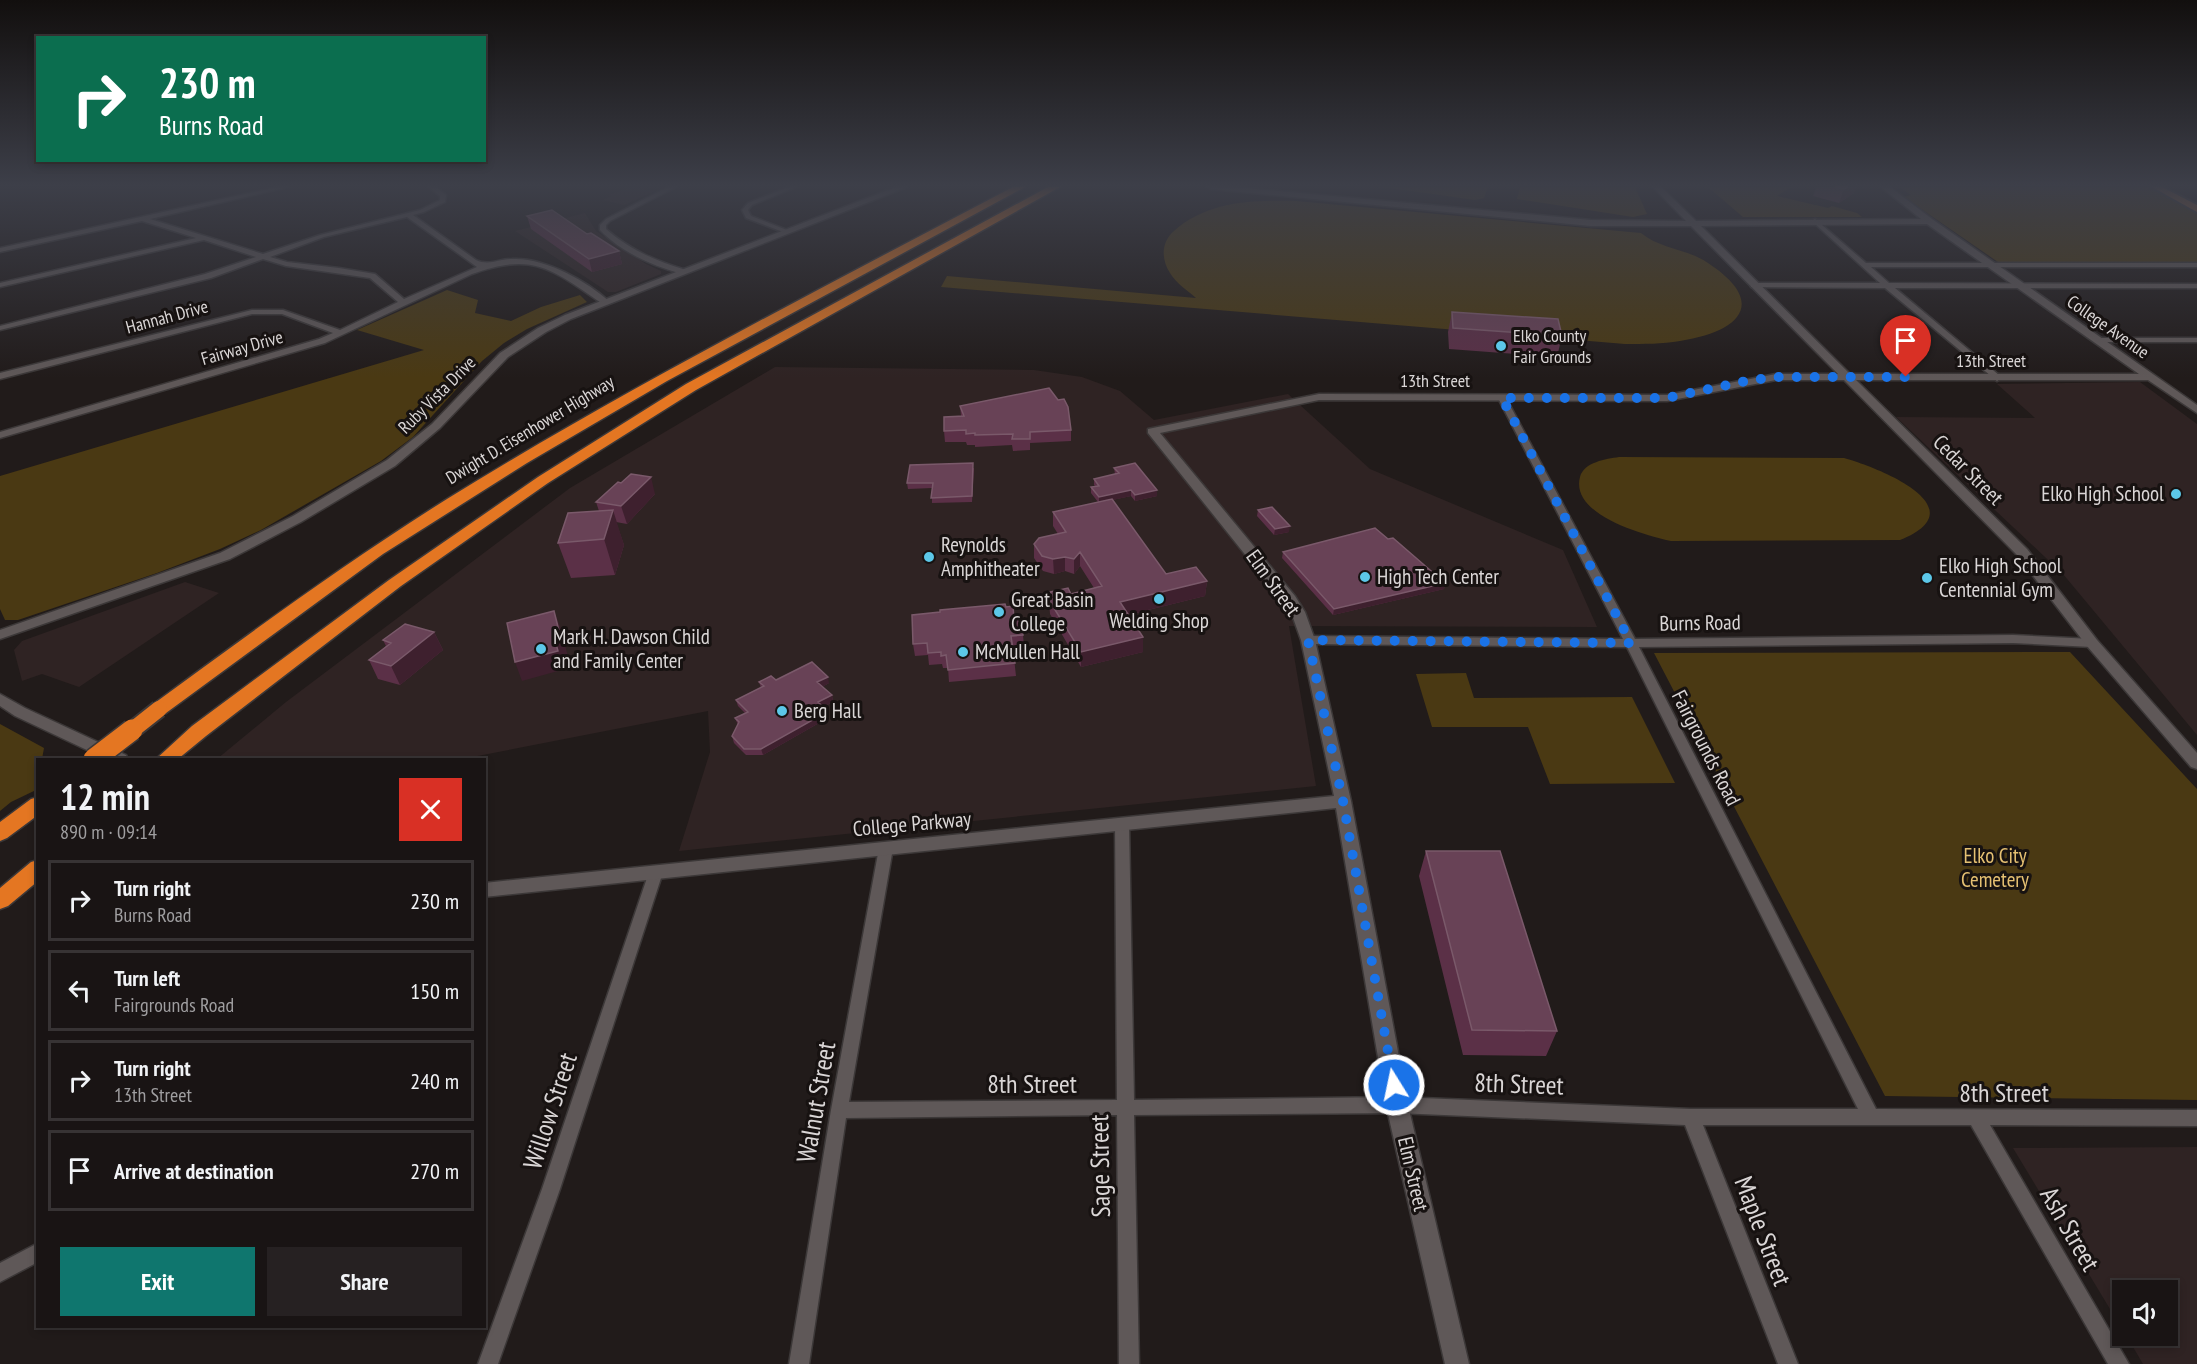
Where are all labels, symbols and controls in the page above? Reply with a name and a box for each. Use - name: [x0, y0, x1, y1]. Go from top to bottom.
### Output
- text: 230 m: [159, 55, 256, 110]
- icon: right: [60, 60, 138, 138]
- text: Burns Road: [159, 108, 264, 142]
- street label: College Avenue: [2063, 290, 2154, 363]
- street label: Hannah Drive: [123, 295, 211, 339]
- pin: [1880, 315, 1931, 377]
- place label: Elko County Fair Grounds: [1513, 324, 1591, 368]
- icon: arrive: [1889, 324, 1922, 357]
- street label: Fairway Drive: [198, 325, 285, 370]
- marker: Elko County Fair Grounds: [1494, 339, 1508, 353]
- street label: 13th Street: [1956, 349, 2026, 372]
- street label: Ruby Vista Drive: [393, 351, 480, 438]
- street label: 13th Street: [1400, 369, 1470, 392]
- street label: Dwight D. Eisenhower Highway: [441, 370, 618, 489]
- street label: Cedar Street: [1927, 429, 2009, 511]
- place label: Elko High School: [2041, 480, 2164, 507]
- marker: Elko High School: [2169, 487, 2183, 501]
- place label: Reynolds Amphitheater: [941, 531, 1040, 582]
- street label: Elm Street: [1240, 544, 1307, 621]
- marker: Reynolds Amphitheater: [922, 550, 936, 564]
- place label: Elko High School Centennial Gym: [1939, 552, 2062, 603]
- place label: High Tech Center: [1377, 563, 1499, 590]
- marker: High Tech Center: [1358, 570, 1372, 584]
- marker: Elko High School Centennial Gym: [1920, 571, 1934, 585]
- place label: Great Basin College: [1011, 586, 1094, 637]
- marker: Welding Shop: [1152, 592, 1166, 606]
- marker: Great Basin College: [992, 605, 1006, 619]
- place label: Welding Shop: [1109, 607, 1209, 634]
- street label: Burns Road: [1659, 608, 1741, 637]
- place label: Mark H. Dawson Child and Family Center: [553, 623, 710, 674]
- place label: McMullen Hall: [975, 638, 1080, 665]
- marker: Mark H. Dawson Child and Family Center: [534, 642, 548, 656]
- marker: McMullen Hall: [956, 645, 970, 659]
- street label: Fairgrounds Road: [1666, 685, 1747, 810]
- place label: Berg Hall: [794, 697, 861, 724]
- marker: Berg Hall: [775, 704, 789, 718]
- text: 12 min: [60, 773, 150, 820]
- button: close: [399, 778, 462, 841]
- street label: College Parkway: [852, 805, 972, 842]
- text: 890 m · 09:14: [60, 819, 157, 845]
- park label: Elko City Cemetery: [1961, 842, 2029, 893]
- text: Turn right: [114, 874, 191, 902]
- icon: right: [63, 884, 96, 917]
- text: 230 m: [410, 887, 459, 915]
- text: Burns Road: [114, 902, 191, 928]
- text: Turn left: [114, 964, 180, 992]
- icon: left: [63, 974, 96, 1007]
- text: 150 m: [410, 977, 459, 1005]
- text: Fairgrounds Road: [114, 992, 234, 1018]
- street label: Walnut Street: [789, 1039, 842, 1165]
- street label: Willow Street: [515, 1048, 584, 1173]
- position arrow: [1362, 1053, 1426, 1117]
- text: Turn right: [114, 1054, 191, 1082]
- icon: right: [63, 1064, 96, 1097]
- street label: 8th Street: [1474, 1065, 1564, 1102]
- text: 240 m: [410, 1067, 459, 1095]
- street label: 8th Street: [987, 1067, 1077, 1100]
- street label: 8th Street: [1959, 1076, 2049, 1109]
- text: 13th Street: [114, 1082, 192, 1108]
- street label: Sage Street: [1082, 1114, 1117, 1218]
- street label: Elm Street: [1392, 1134, 1435, 1214]
- icon: arrive: [63, 1154, 96, 1187]
- text: Arrive at destination: [114, 1157, 274, 1185]
- text: 270 m: [410, 1157, 459, 1185]
- street label: Maple Street: [1728, 1172, 1799, 1290]
- street label: Ash Street: [2033, 1181, 2108, 1277]
- button: Exit: [60, 1247, 255, 1316]
- button: Share: [267, 1247, 462, 1316]
- map controls: [2112, 1280, 2178, 1346]
- button: sound: [2112, 1280, 2178, 1346]

